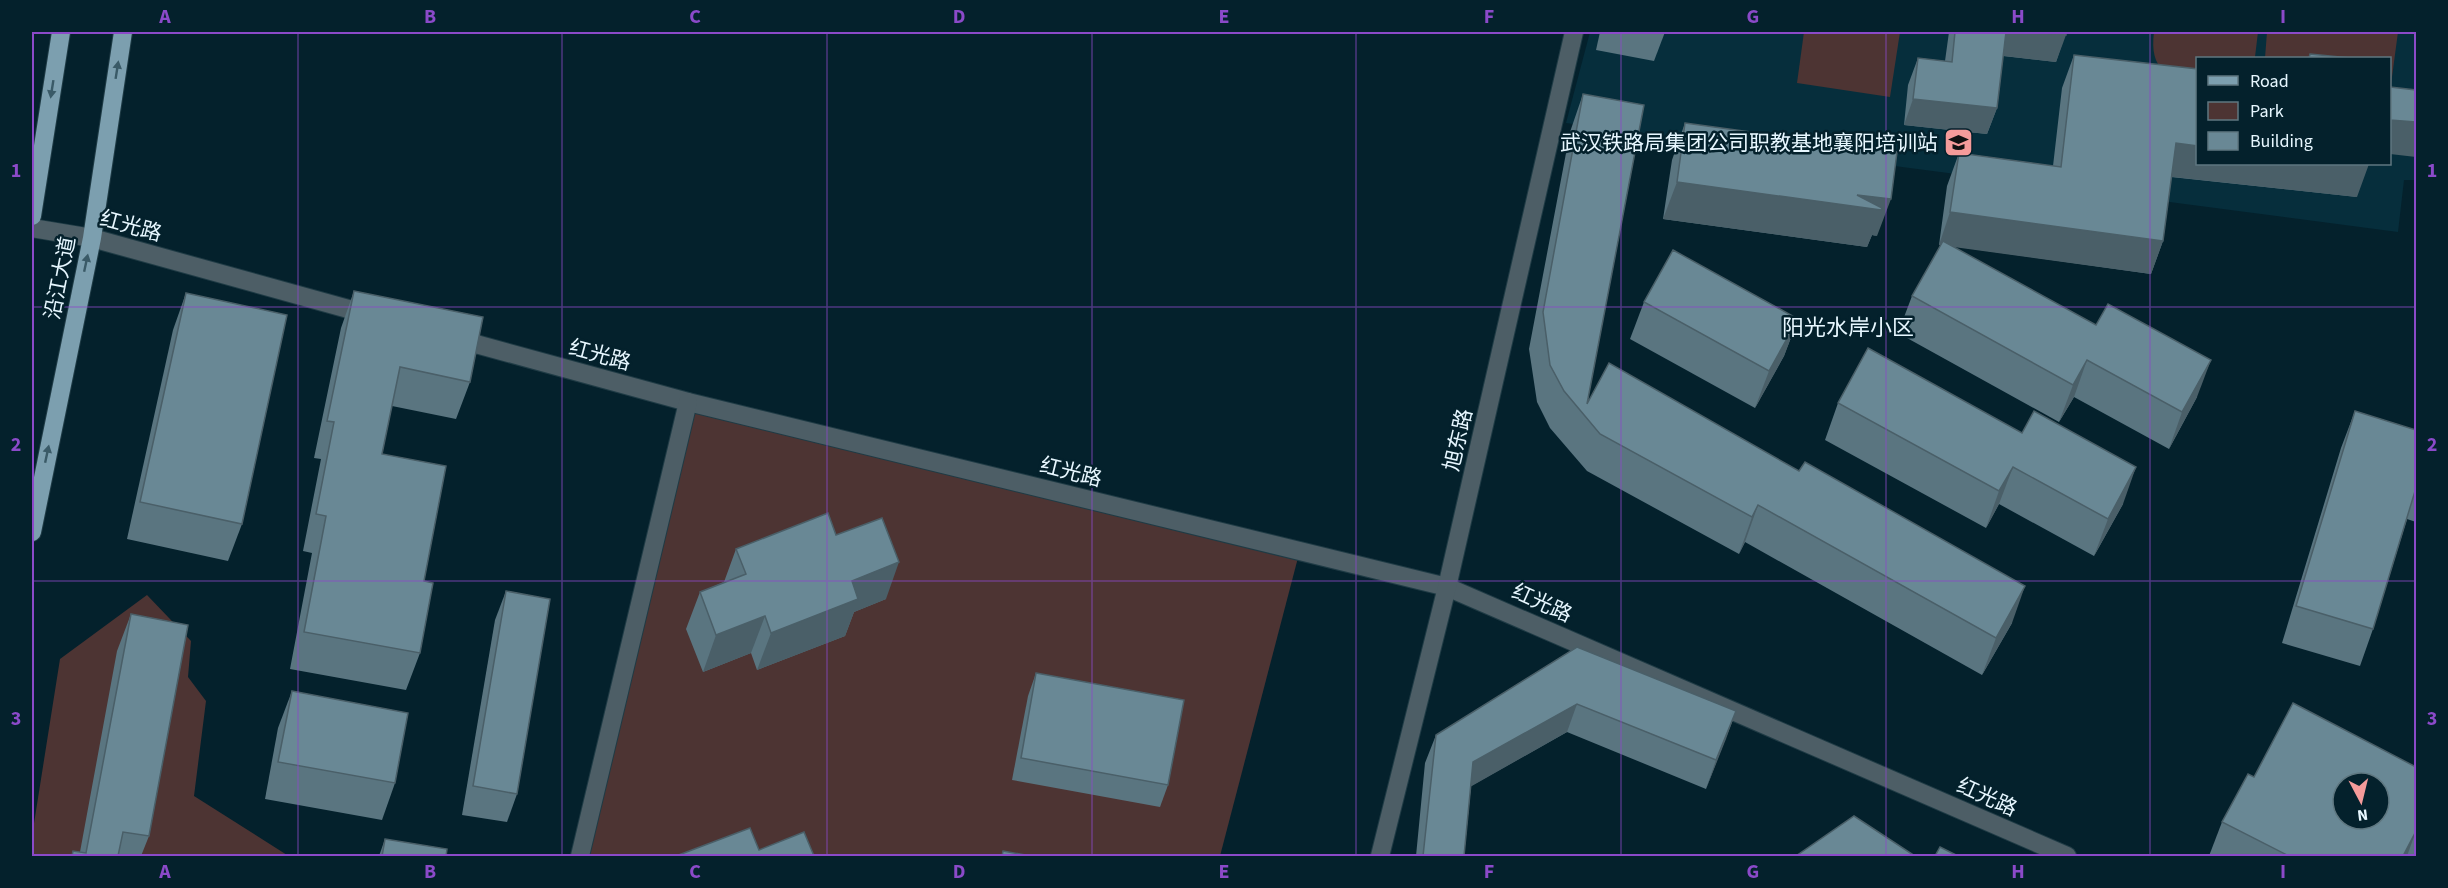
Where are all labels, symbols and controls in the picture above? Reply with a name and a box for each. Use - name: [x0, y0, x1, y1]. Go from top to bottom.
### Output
- text: A: [158, 3, 171, 31]
- text: B: [424, 3, 436, 31]
- text: C: [689, 3, 701, 31]
- text: D: [953, 3, 965, 31]
- text: E: [1219, 3, 1229, 31]
- text: F: [1484, 3, 1494, 31]
- text: G: [1747, 3, 1759, 31]
- text: H: [2011, 3, 2025, 31]
- text: I: [2280, 3, 2286, 31]
- legend: [2196, 57, 2391, 165]
- one-way arrow: [112, 61, 121, 80]
- text: Road: [2250, 69, 2289, 94]
- one-way arrow: [47, 80, 56, 99]
- text: Park: [2250, 99, 2284, 124]
- school or university icon: 武汉铁路局集团公司职教基地襄阳培训站: [1943, 127, 1975, 159]
- place label: 武汉铁路局集团公司职教基地襄阳培训站: [1560, 128, 1938, 158]
- text: Building: [2250, 129, 2313, 154]
- text: 1: [11, 157, 21, 185]
- text: 1: [2427, 157, 2437, 185]
- street label: 红光路: [97, 203, 165, 249]
- street label: 沿江大道: [37, 234, 83, 322]
- one-way arrow: [82, 254, 92, 272]
- district label: 阳光水岸小区: [1782, 312, 1914, 344]
- street label: 红光路: [566, 332, 634, 378]
- street label: 旭东路: [1436, 406, 1480, 474]
- text: 2: [11, 431, 21, 459]
- text: 2: [2427, 431, 2437, 459]
- one-way arrow: [43, 445, 53, 463]
- street label: 红光路: [1037, 450, 1105, 494]
- street label: 红光路: [1507, 576, 1577, 630]
- text: 3: [11, 705, 21, 733]
- text: 3: [2427, 705, 2437, 733]
- street label: 红光路: [1952, 770, 2022, 824]
- north arrow: [2331, 771, 2391, 831]
- text: N: [2356, 803, 2369, 826]
- text: A: [158, 858, 171, 886]
- text: B: [424, 858, 436, 886]
- text: C: [689, 858, 701, 886]
- text: D: [953, 858, 965, 886]
- text: E: [1219, 858, 1229, 886]
- text: F: [1484, 858, 1494, 886]
- text: G: [1747, 858, 1759, 886]
- text: H: [2011, 858, 2025, 886]
- text: I: [2280, 858, 2286, 886]

